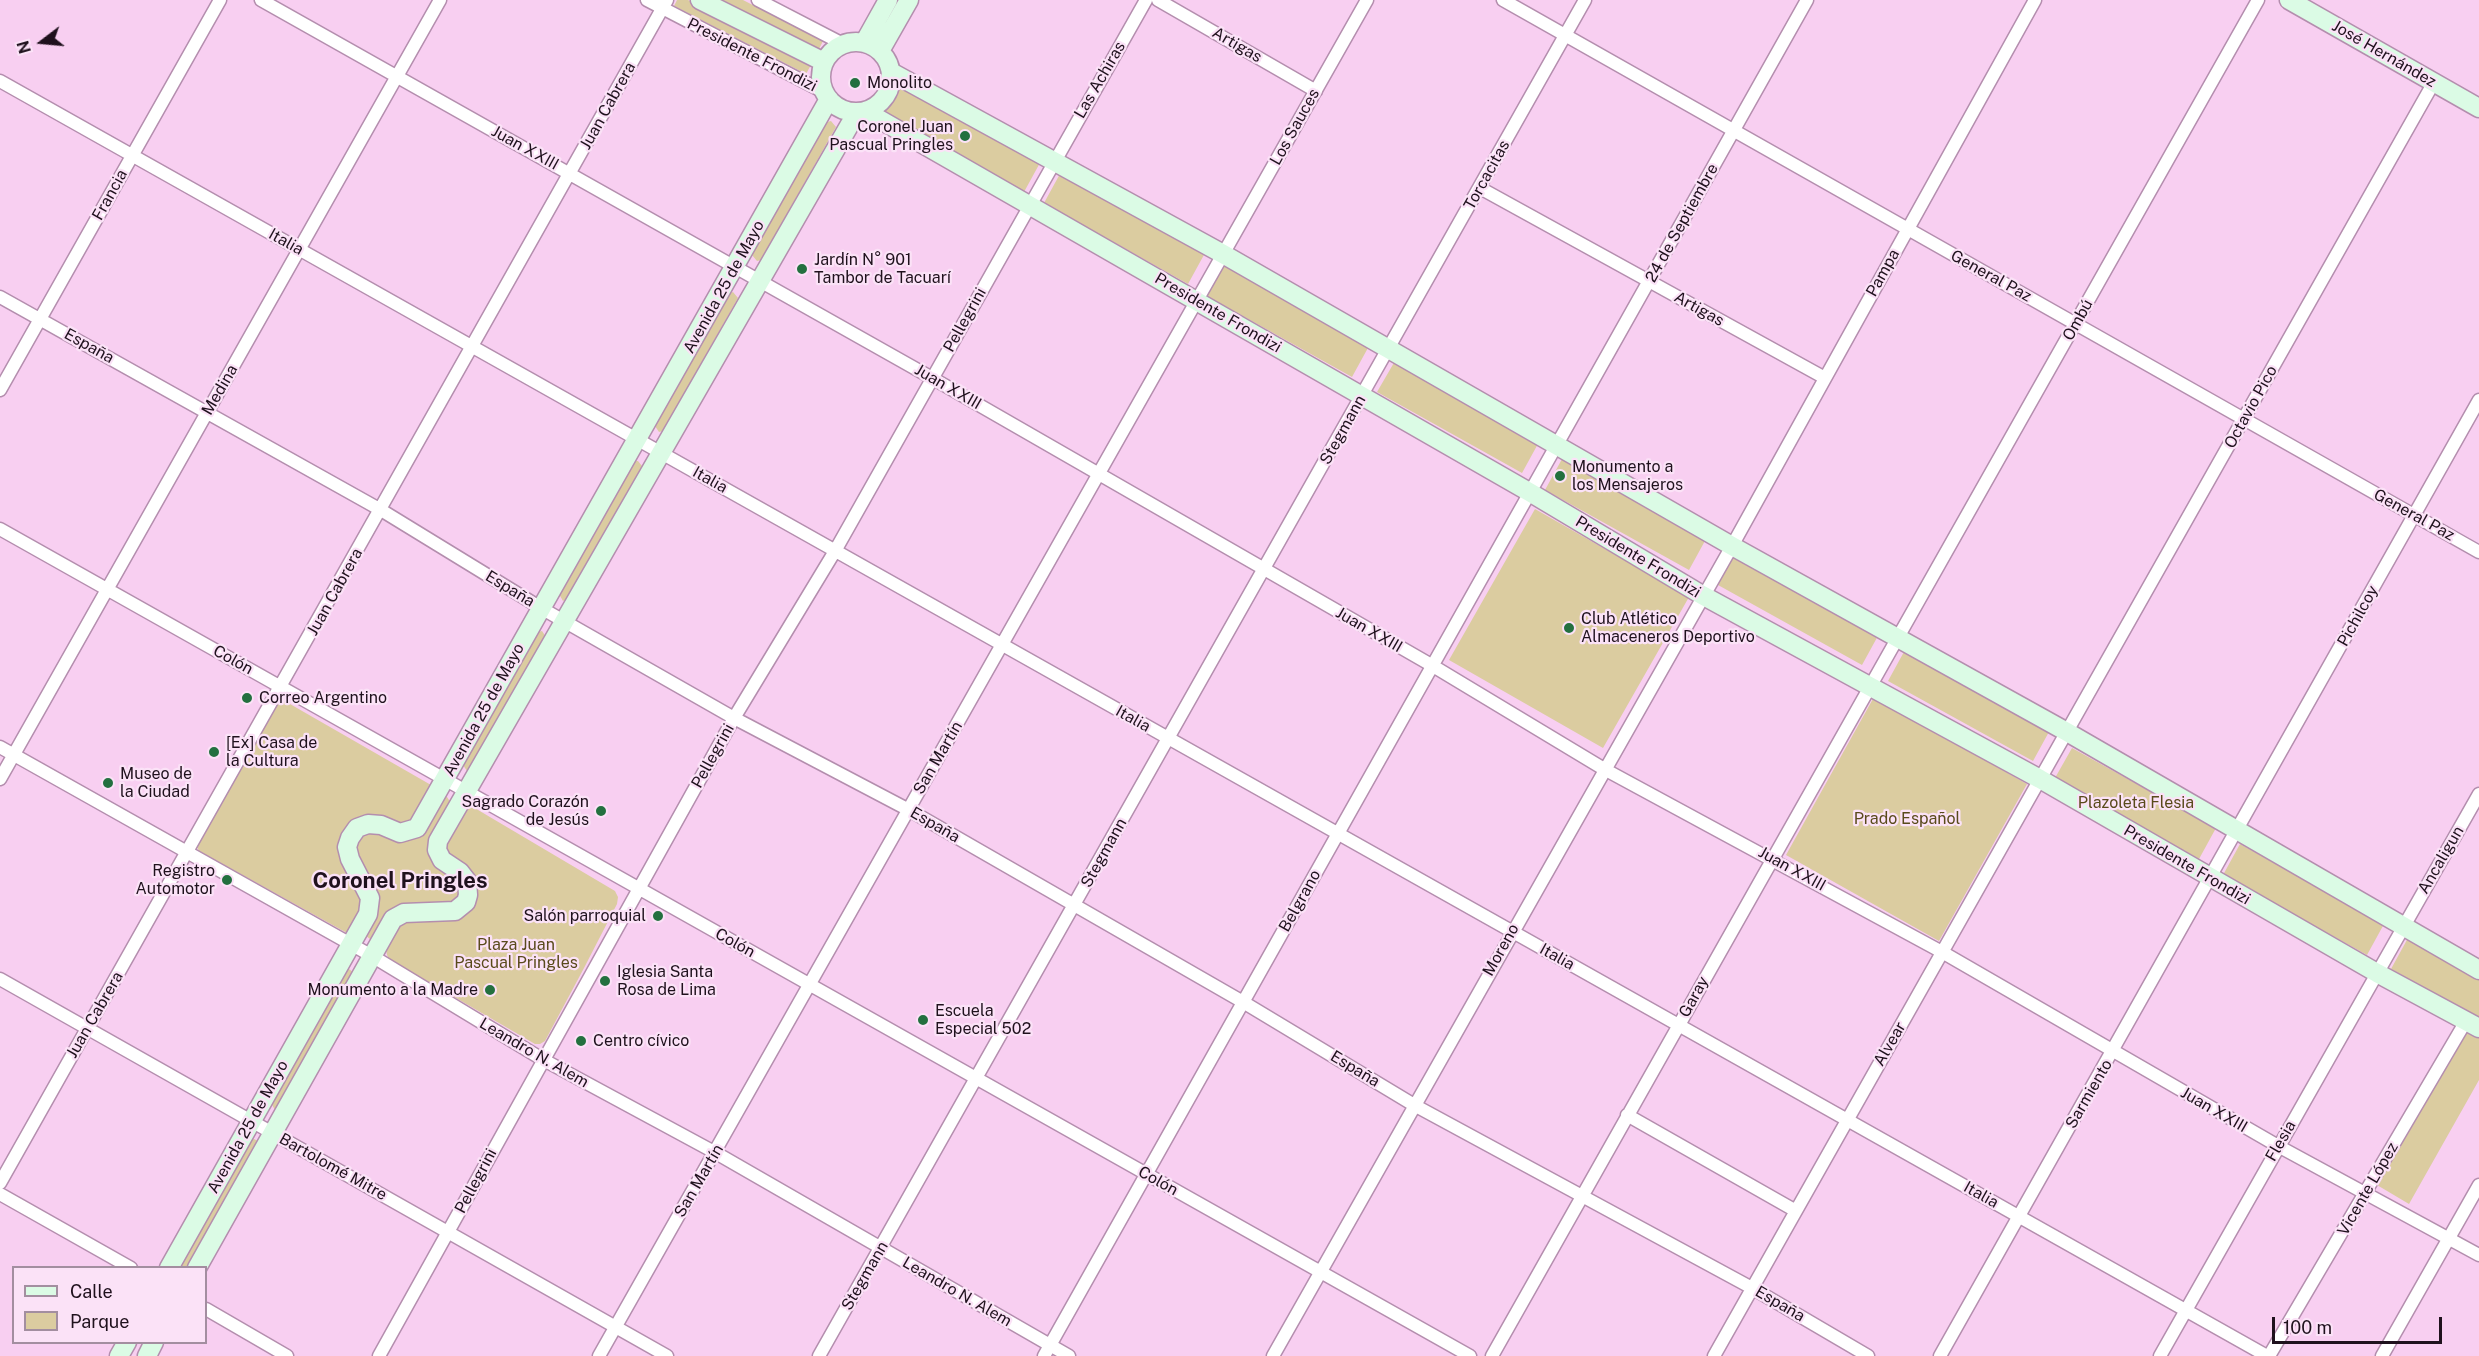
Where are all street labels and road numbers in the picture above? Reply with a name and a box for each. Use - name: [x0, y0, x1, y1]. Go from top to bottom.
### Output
- street label: Presidente Frondizi: [684, 14, 820, 96]
- street label: José Hernández: [2328, 16, 2440, 92]
- street label: Artigas: [1209, 23, 1265, 67]
- street label: Las Achiras: [1070, 38, 1130, 122]
- street label: Juan Cabrera: [576, 59, 640, 153]
- street label: Los Sauces: [1266, 85, 1324, 169]
- street label: Juan XXIII: [488, 122, 562, 174]
- street label: Torcacitas: [1460, 137, 1514, 213]
- street label: 24 de Septiembre: [1641, 160, 1723, 286]
- street label: Francia: [88, 166, 132, 224]
- street label: Avenida 25 de Mayo: [679, 217, 769, 357]
- street label: Italia: [265, 225, 307, 259]
- street label: Pampa: [1862, 246, 1904, 300]
- street label: General Paz: [1947, 246, 2035, 306]
- street label: Presidente Frondizi: [1151, 269, 1285, 357]
- street label: Pellegrini: [939, 284, 991, 356]
- street label: Artigas: [1671, 287, 1727, 331]
- street label: Ombú: [2059, 296, 2097, 344]
- street label: España: [61, 324, 117, 368]
- street label: Juan XXIII: [911, 360, 985, 414]
- street label: Medina: [198, 361, 242, 419]
- street label: Octavio Pico: [2220, 362, 2282, 452]
- street label: Stegmann: [1316, 392, 1370, 468]
- street label: Italia: [689, 463, 731, 497]
- street label: General Paz: [2370, 485, 2458, 545]
- street label: Presidente Frondizi: [1572, 512, 1704, 602]
- street label: Juan Cabrera: [303, 545, 367, 639]
- street label: España: [482, 567, 538, 611]
- street label: Pichilcoy: [2333, 582, 2383, 650]
- street label: Juan XXIII: [1332, 603, 1406, 657]
- street label: Avenida 25 de Mayo: [439, 640, 529, 780]
- street label: Colón: [210, 641, 256, 679]
- street label: Italia: [1112, 702, 1154, 736]
- street label: San Martín: [909, 718, 967, 798]
- street label: Pellegrini: [687, 720, 739, 792]
- street label: España: [907, 803, 963, 847]
- street label: Stegmann: [1077, 815, 1131, 891]
- street label: Presidente Frondizi: [2120, 821, 2254, 909]
- street label: Ancaligun: [2414, 823, 2468, 897]
- street label: Juan XXIII: [1755, 843, 1829, 895]
- street label: Belgrano: [1275, 867, 1325, 935]
- street label: Moreno: [1479, 921, 1523, 979]
- street label: Colón: [712, 924, 758, 962]
- street label: Italia: [1536, 940, 1578, 974]
- street label: Juan Cabrera: [62, 968, 128, 1062]
- street label: Garay: [1675, 973, 1713, 1021]
- street label: Leandro N. Alem: [476, 1014, 592, 1092]
- street label: Alvear: [1870, 1018, 1910, 1070]
- street label: España: [1327, 1047, 1383, 1091]
- street label: Sarmiento: [2062, 1056, 2116, 1132]
- street label: Avenida 25 de Mayo: [203, 1057, 293, 1197]
- street label: Juan XXIII: [2177, 1083, 2251, 1137]
- street label: Flesia: [2262, 1117, 2300, 1165]
- street label: Bartolomé Mitre: [276, 1129, 390, 1205]
- street label: Vicente López: [2334, 1139, 2402, 1239]
- street label: San Martín: [670, 1141, 728, 1221]
- street label: Pellegrini: [451, 1145, 501, 1217]
- street label: Colón: [1135, 1162, 1181, 1200]
- street label: Italia: [1960, 1178, 2002, 1212]
- street label: Stegmann: [838, 1238, 892, 1314]
- street label: Leandro N. Alem: [899, 1253, 1015, 1331]
- street label: España: [1752, 1282, 1808, 1326]

